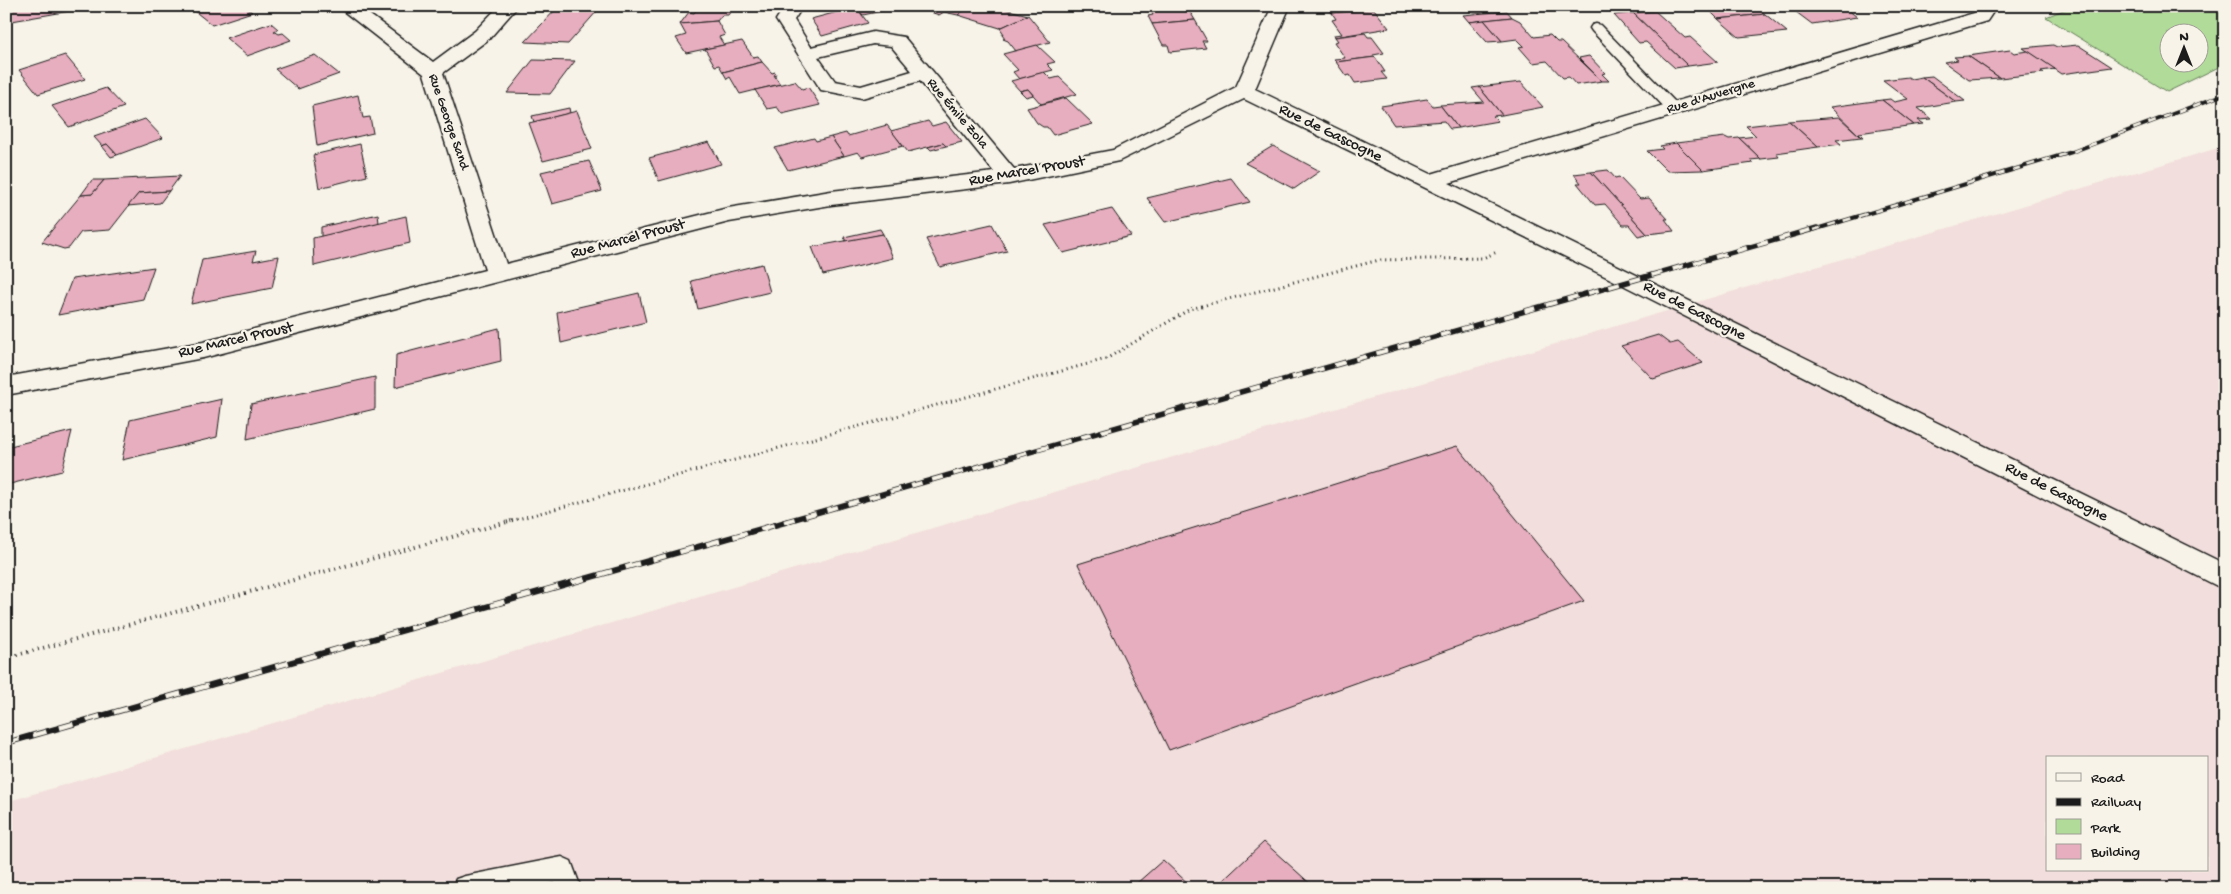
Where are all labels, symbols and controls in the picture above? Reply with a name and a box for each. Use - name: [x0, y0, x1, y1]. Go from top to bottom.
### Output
- north arrow: [2158, 22, 2208, 72]
- text: N: [2179, 29, 2189, 46]
- street label: Rue George Sand: [424, 72, 473, 174]
- street label: Rue Émile Zola: [923, 75, 992, 154]
- street label: Rue d'Auvergne: [1665, 75, 1758, 118]
- street label: Rue de Gascogne: [1275, 101, 1386, 168]
- street label: Rue Marcel Proust: [968, 152, 1088, 192]
- street label: Rue Marcel Proust: [569, 215, 689, 264]
- street label: Rue de Gascogne: [1639, 278, 1749, 346]
- street label: Rue Marcel Proust: [177, 318, 297, 363]
- street label: Rue de Gascogne: [2001, 459, 2111, 527]
- legend: [2046, 756, 2208, 872]
- text: Road: [2091, 770, 2125, 788]
- text: Railway: [2091, 794, 2142, 812]
- text: Park: [2090, 820, 2121, 838]
- text: Building: [2090, 844, 2140, 862]

